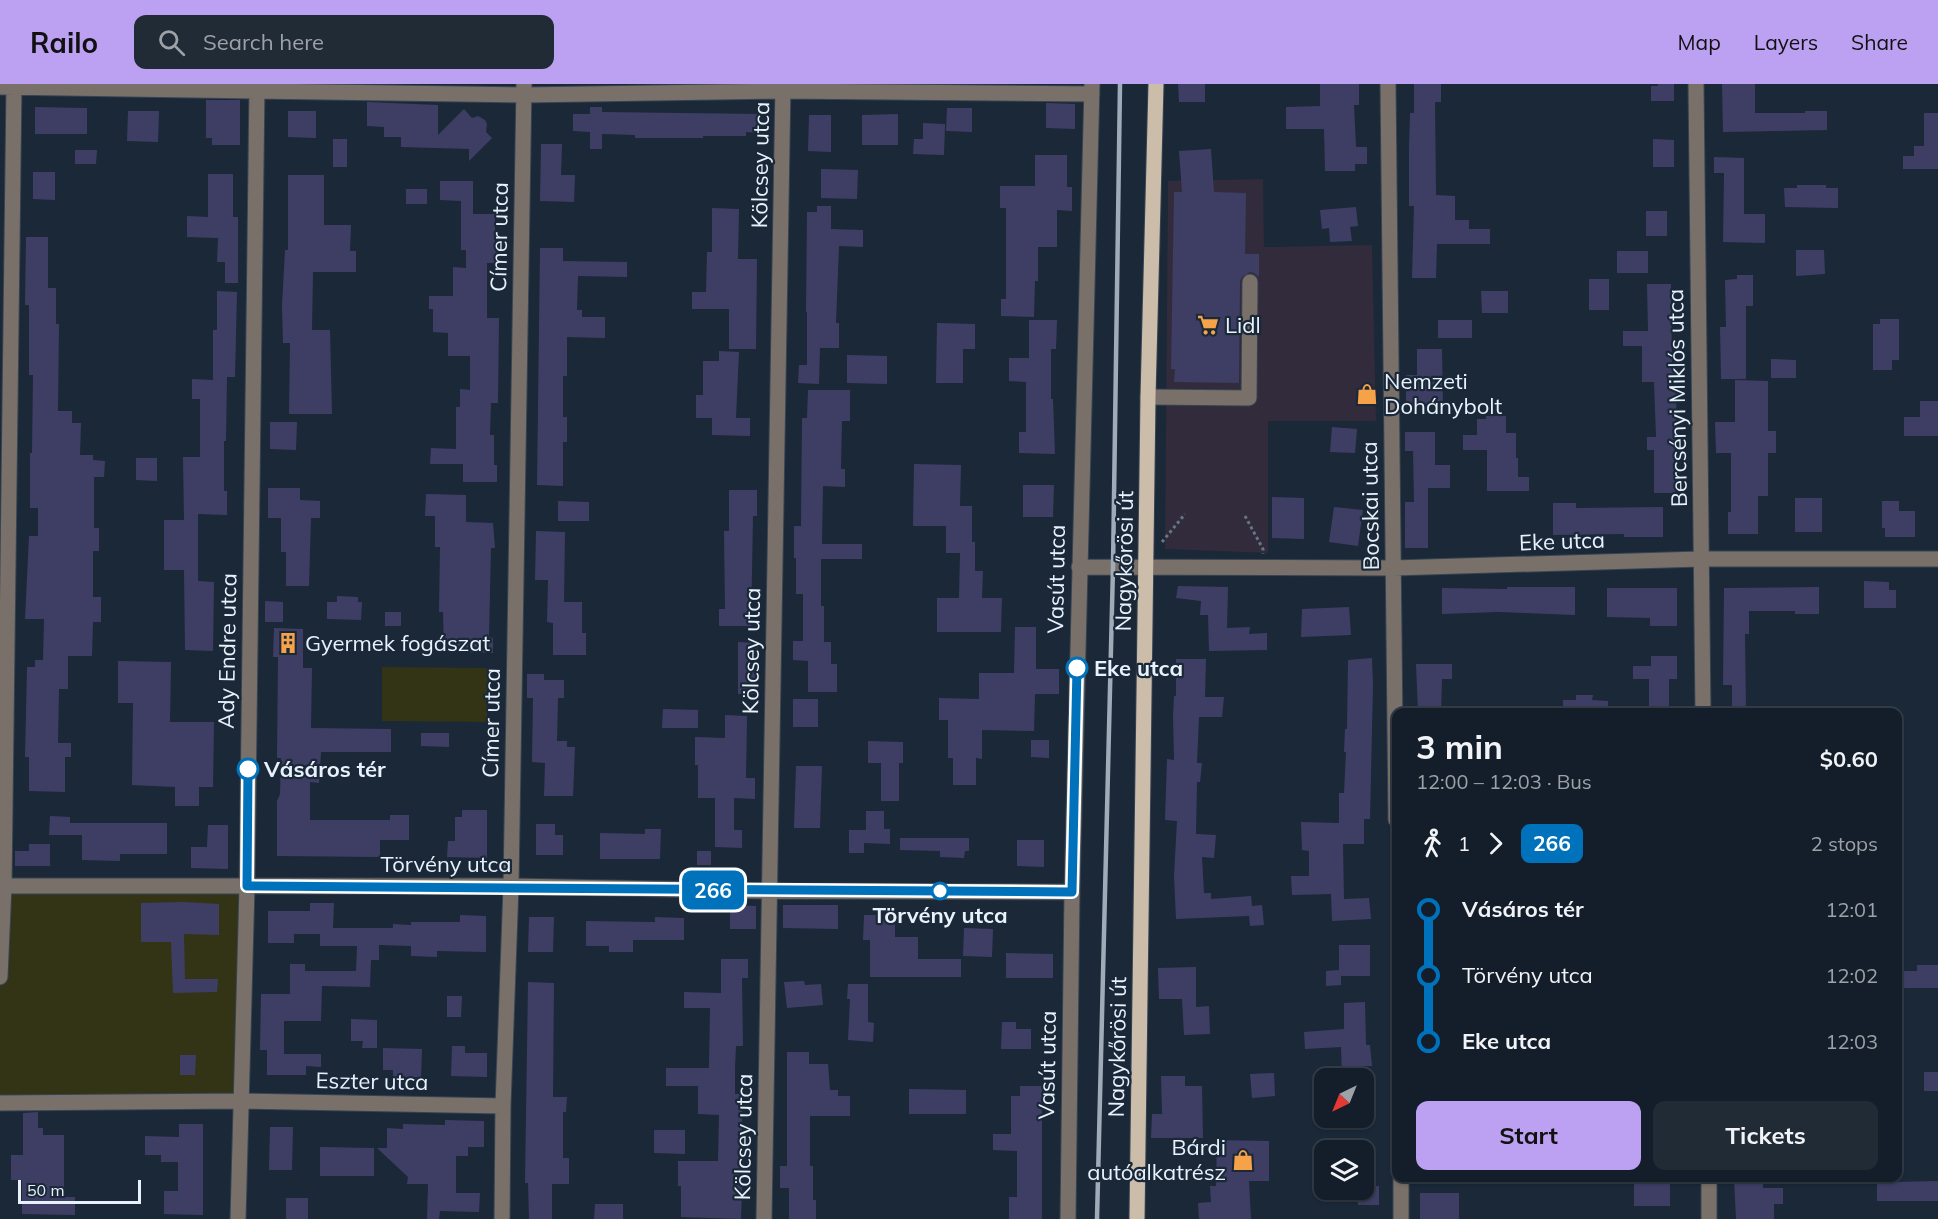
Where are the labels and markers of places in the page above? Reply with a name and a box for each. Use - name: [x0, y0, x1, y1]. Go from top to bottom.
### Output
- place label: Lidl: [1225, 311, 1261, 339]
- supermarket icon: Lidl: [1196, 313, 1220, 337]
- place label: Nemzeti Dohánybolt: [1384, 367, 1503, 420]
- shop icon: Nemzeti Dohánybolt: [1355, 382, 1379, 406]
- place label: Gyermek fogászat: [305, 629, 490, 657]
- building icon: Gyermek fogászat: [276, 631, 300, 655]
- place label: Eke utca: [1094, 654, 1183, 682]
- marker: Eke utca: [1066, 657, 1088, 679]
- place label: Vásáros tér: [263, 755, 386, 783]
- marker: Vásáros tér: [237, 758, 259, 780]
- marker: Törvény utca: [931, 882, 949, 900]
- place label: Törvény utca: [872, 901, 1008, 929]
- place label: Bárdi autóalkatrész: [1087, 1133, 1226, 1186]
- shop icon: Bárdi autóalkatrész: [1231, 1148, 1255, 1172]

